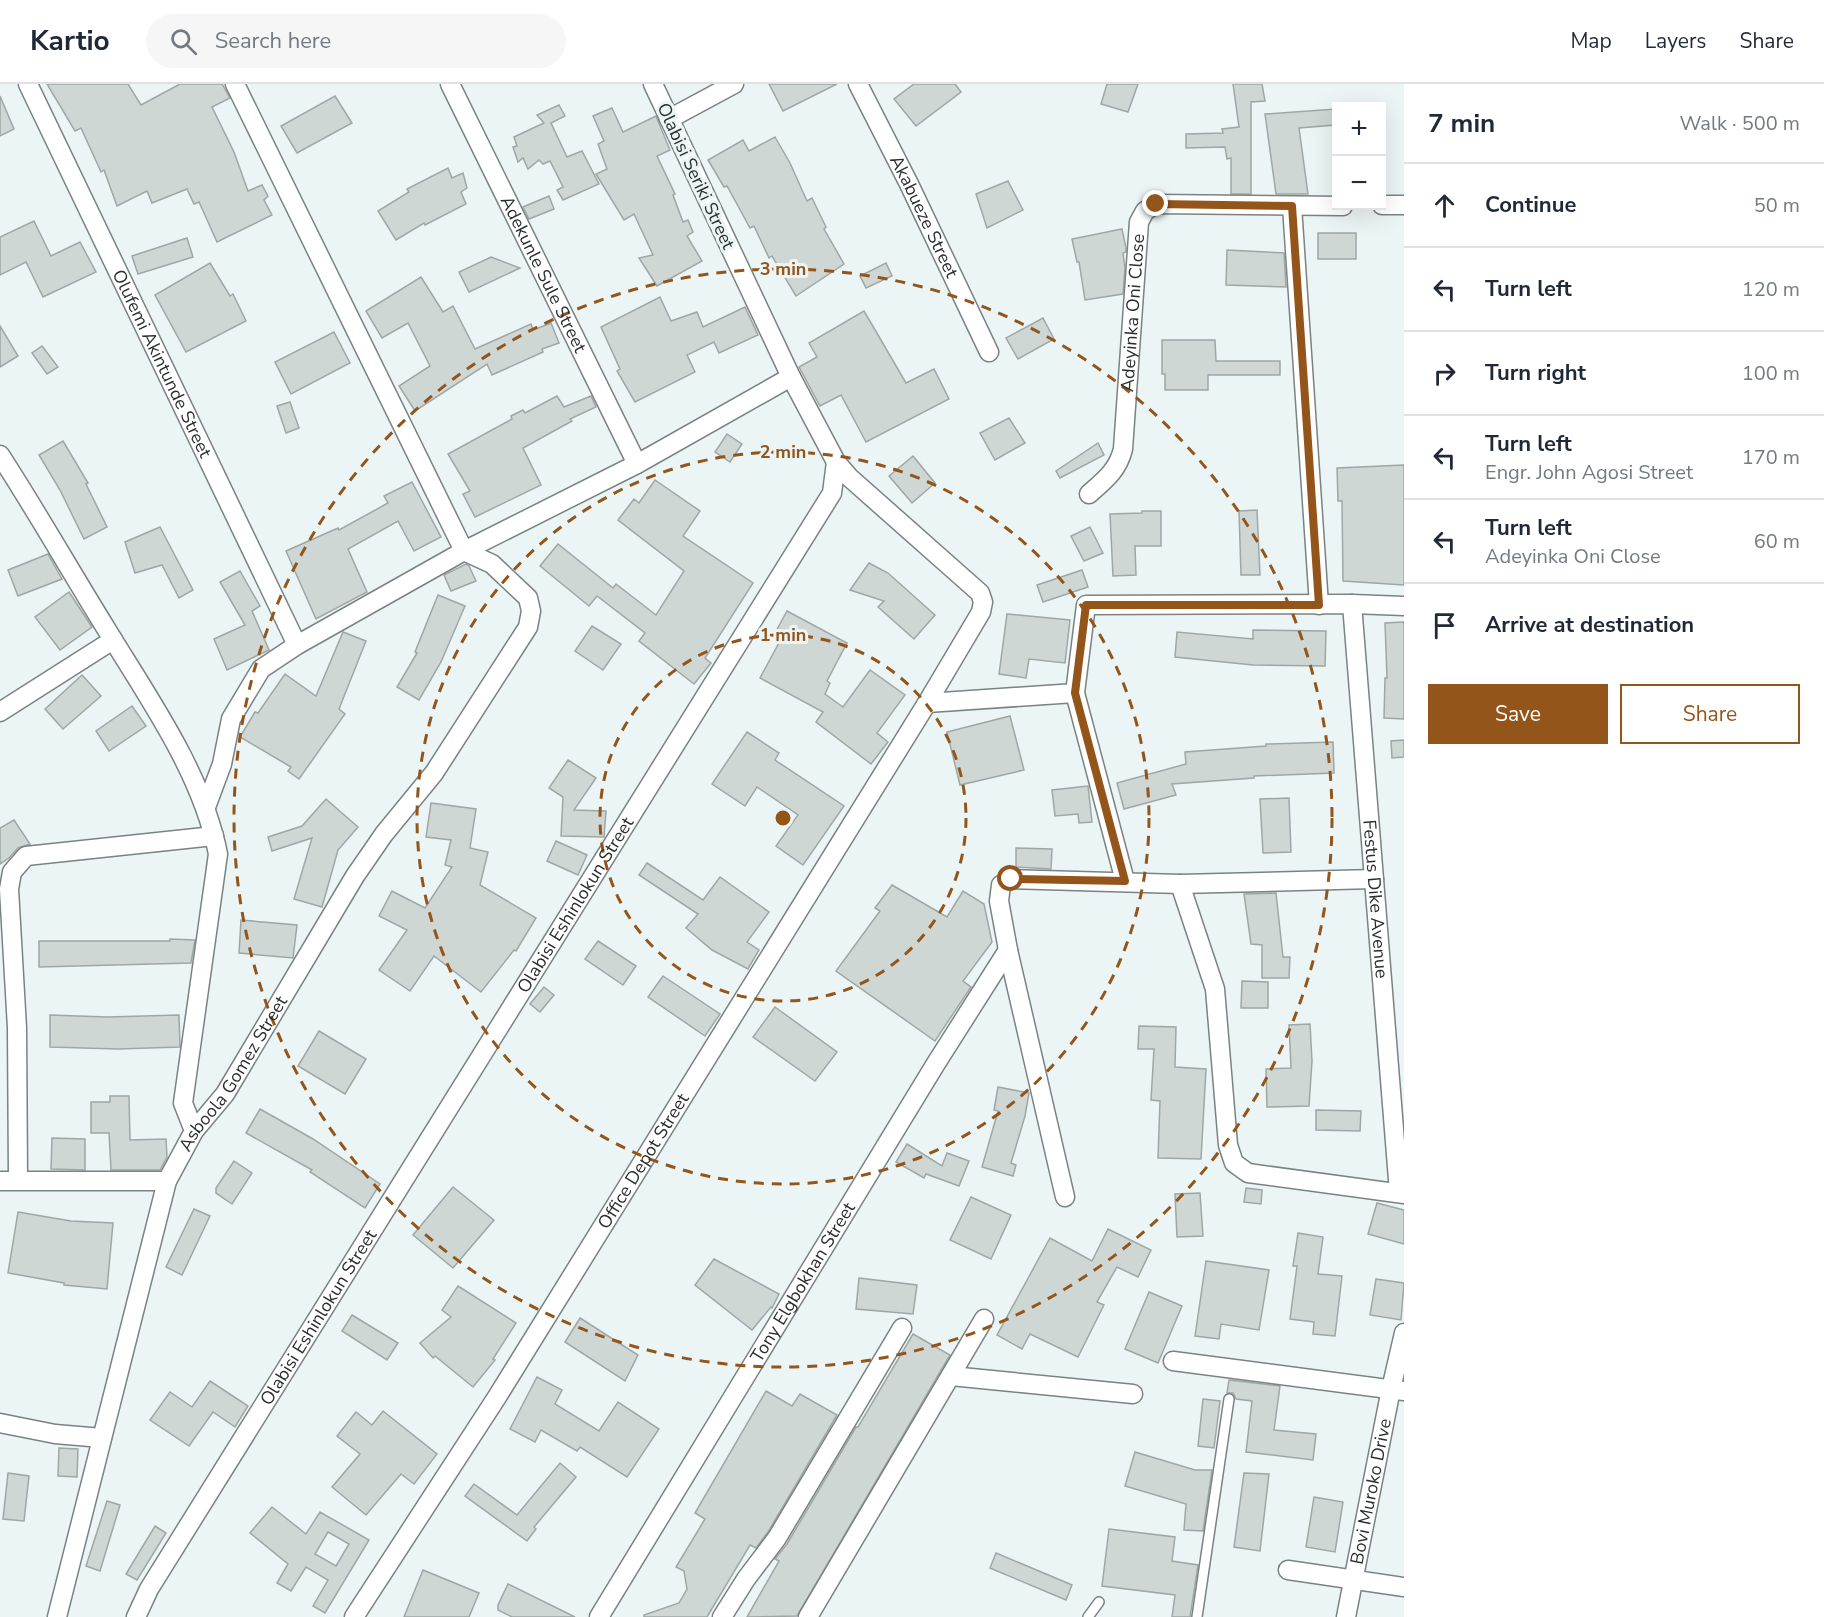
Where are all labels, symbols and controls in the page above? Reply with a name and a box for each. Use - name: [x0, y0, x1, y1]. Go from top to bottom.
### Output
- search box: [146, 14, 566, 68]
- text: Kartio: [30, 22, 110, 60]
- icon: search: [167, 25, 200, 58]
- text: Search here: [215, 26, 331, 56]
- text: Map: [1570, 27, 1612, 55]
- text: Layers: [1645, 27, 1706, 55]
- text: Share: [1739, 27, 1794, 55]
- street label: Olabisi Seriki Street: [652, 99, 741, 254]
- map controls: [1332, 102, 1386, 210]
- button: +: [1332, 102, 1386, 156]
- text: 7 min: [1428, 106, 1495, 141]
- text: Walk · 500 m: [1680, 110, 1800, 137]
- street label: Akabueze Street: [884, 151, 964, 282]
- button: −: [1332, 156, 1386, 210]
- icon: ahead: [1428, 189, 1461, 222]
- route end: [1142, 190, 1168, 216]
- text: Continue: [1485, 190, 1576, 220]
- street label: Adekunle Sule Street: [495, 192, 593, 357]
- text: 50 m: [1754, 192, 1800, 219]
- street label: Adeyinka Oni Close: [1115, 233, 1150, 393]
- text: 3 min: [760, 257, 806, 281]
- street label: Olufemi Akintunde Street: [107, 265, 218, 462]
- icon: left: [1428, 273, 1461, 306]
- text: Turn left: [1485, 274, 1572, 304]
- text: 120 m: [1742, 276, 1800, 303]
- icon: right: [1428, 357, 1461, 390]
- text: Turn right: [1485, 358, 1586, 388]
- text: 100 m: [1742, 360, 1800, 387]
- text: Turn left: [1485, 429, 1572, 459]
- text: 2 min: [760, 440, 806, 464]
- icon: left: [1428, 441, 1461, 474]
- text: 170 m: [1742, 444, 1800, 471]
- text: Engr. John Agosi Street: [1485, 459, 1693, 486]
- text: Turn left: [1485, 513, 1572, 543]
- icon: left: [1428, 525, 1461, 558]
- text: 60 m: [1754, 528, 1800, 555]
- text: Adeyinka Oni Close: [1485, 543, 1661, 570]
- icon: arrive: [1428, 609, 1461, 642]
- text: Arrive at destination: [1485, 610, 1694, 640]
- text: 1 min: [760, 623, 806, 647]
- button: Save: [1428, 684, 1608, 744]
- button: Share: [1620, 684, 1800, 744]
- centre of rings: [773, 808, 793, 828]
- street label: Olabisi Eshinlokun Street: [511, 812, 640, 997]
- street label: Festus Dike Avenue: [1357, 819, 1394, 979]
- route start: [997, 865, 1023, 891]
- street label: Asboola Gomez Street: [173, 991, 293, 1156]
- street label: Office Depot Street: [592, 1088, 695, 1233]
- street label: Tony Elgbokhan Street: [745, 1197, 861, 1367]
- street label: Olabisi Eshinlokun Street: [254, 1224, 383, 1410]
- street label: Bovi Muroko Drive: [1345, 1416, 1397, 1566]

